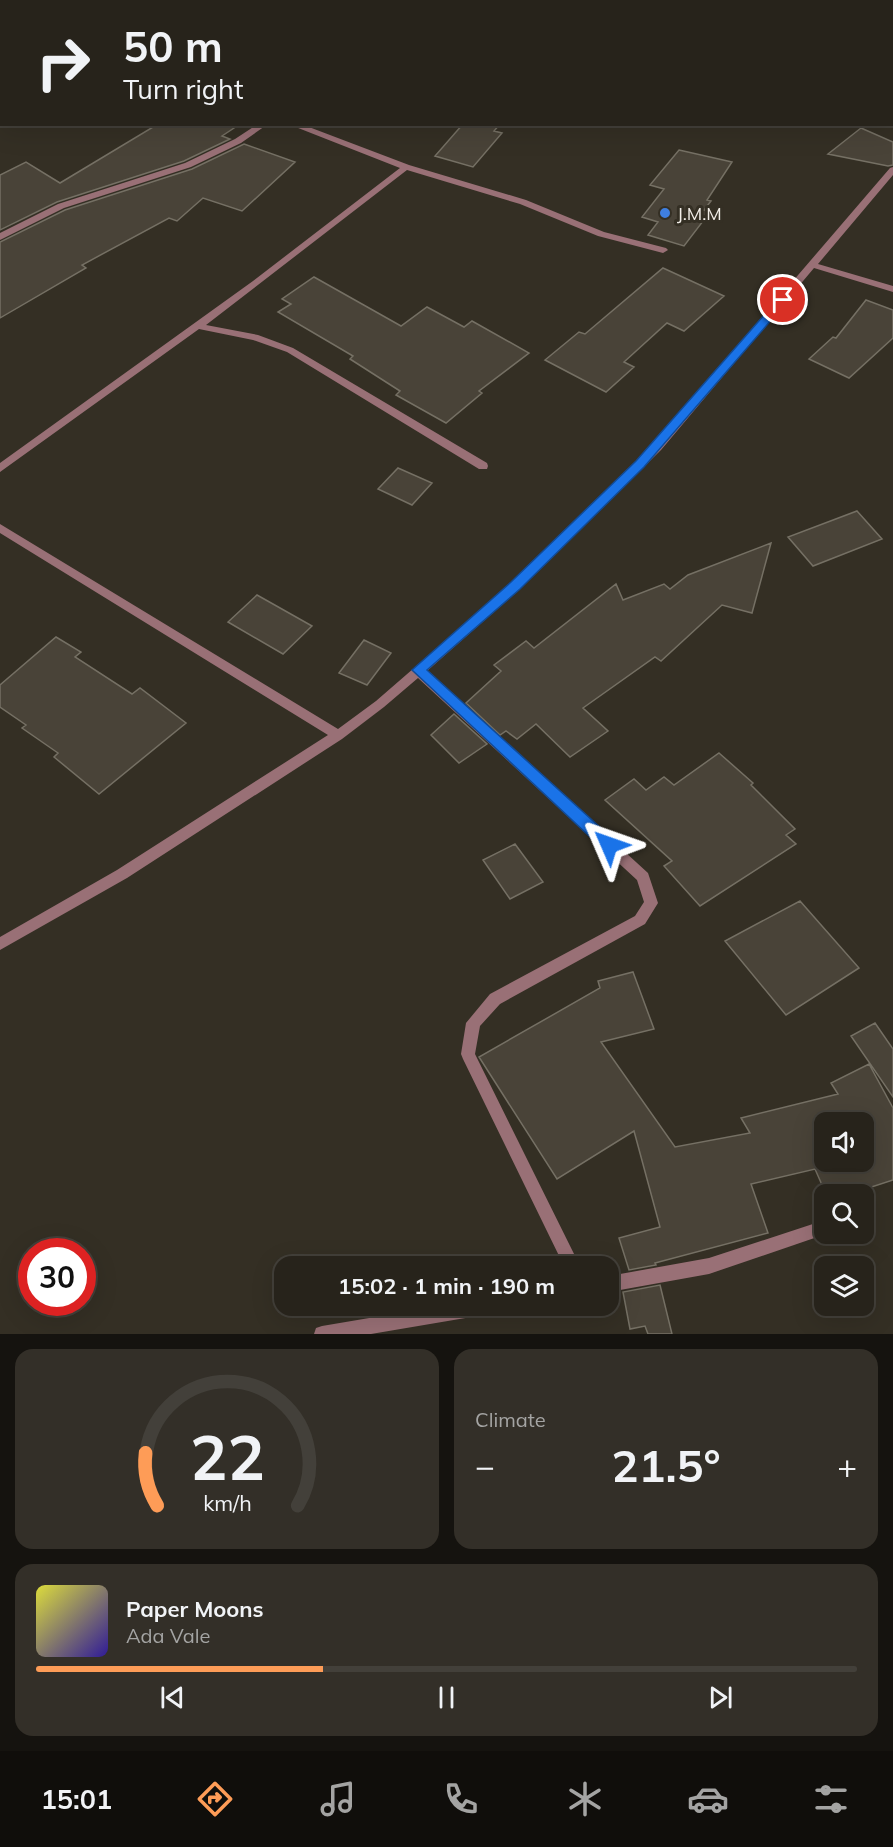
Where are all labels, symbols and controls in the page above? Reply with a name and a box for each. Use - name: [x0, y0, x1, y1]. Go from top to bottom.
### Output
- text: 50 m: [123, 20, 223, 73]
- icon: right: [24, 24, 102, 102]
- text: Turn right: [123, 72, 243, 106]
- place label: J.M.M: [677, 202, 722, 225]
- marker: J.M.M: [658, 206, 672, 220]
- pin: [757, 274, 808, 325]
- icon: arrive: [766, 283, 799, 316]
- position arrow: [577, 813, 641, 877]
- map controls: [814, 1112, 874, 1316]
- button: sound: [814, 1112, 874, 1172]
- button: search: [814, 1184, 874, 1244]
- speed limit sign: 30: [18, 1238, 96, 1316]
- button: layers: [814, 1256, 874, 1316]
- text: 15:02 · 1 min · 190 m: [338, 1272, 555, 1300]
- text: Climate: [475, 1407, 546, 1432]
- text: 22: [190, 1417, 264, 1496]
- text: 21.5°: [611, 1437, 721, 1493]
- text: −: [475, 1445, 495, 1486]
- text: +: [837, 1445, 857, 1486]
- text: km/h: [203, 1489, 251, 1516]
- text: Paper Moons: [126, 1595, 264, 1623]
- text: Ada Vale: [126, 1623, 210, 1648]
- icon: previous: [156, 1681, 189, 1714]
- icon: pause: [430, 1681, 463, 1714]
- icon: next: [704, 1681, 737, 1714]
- icon: directions: [194, 1778, 236, 1820]
- icon: music: [317, 1778, 359, 1820]
- icon: phone: [440, 1778, 482, 1820]
- icon: climate: [564, 1778, 606, 1820]
- icon: car: [687, 1778, 729, 1820]
- icon: filters: [810, 1778, 852, 1820]
- text: 15:01: [41, 1782, 112, 1816]

